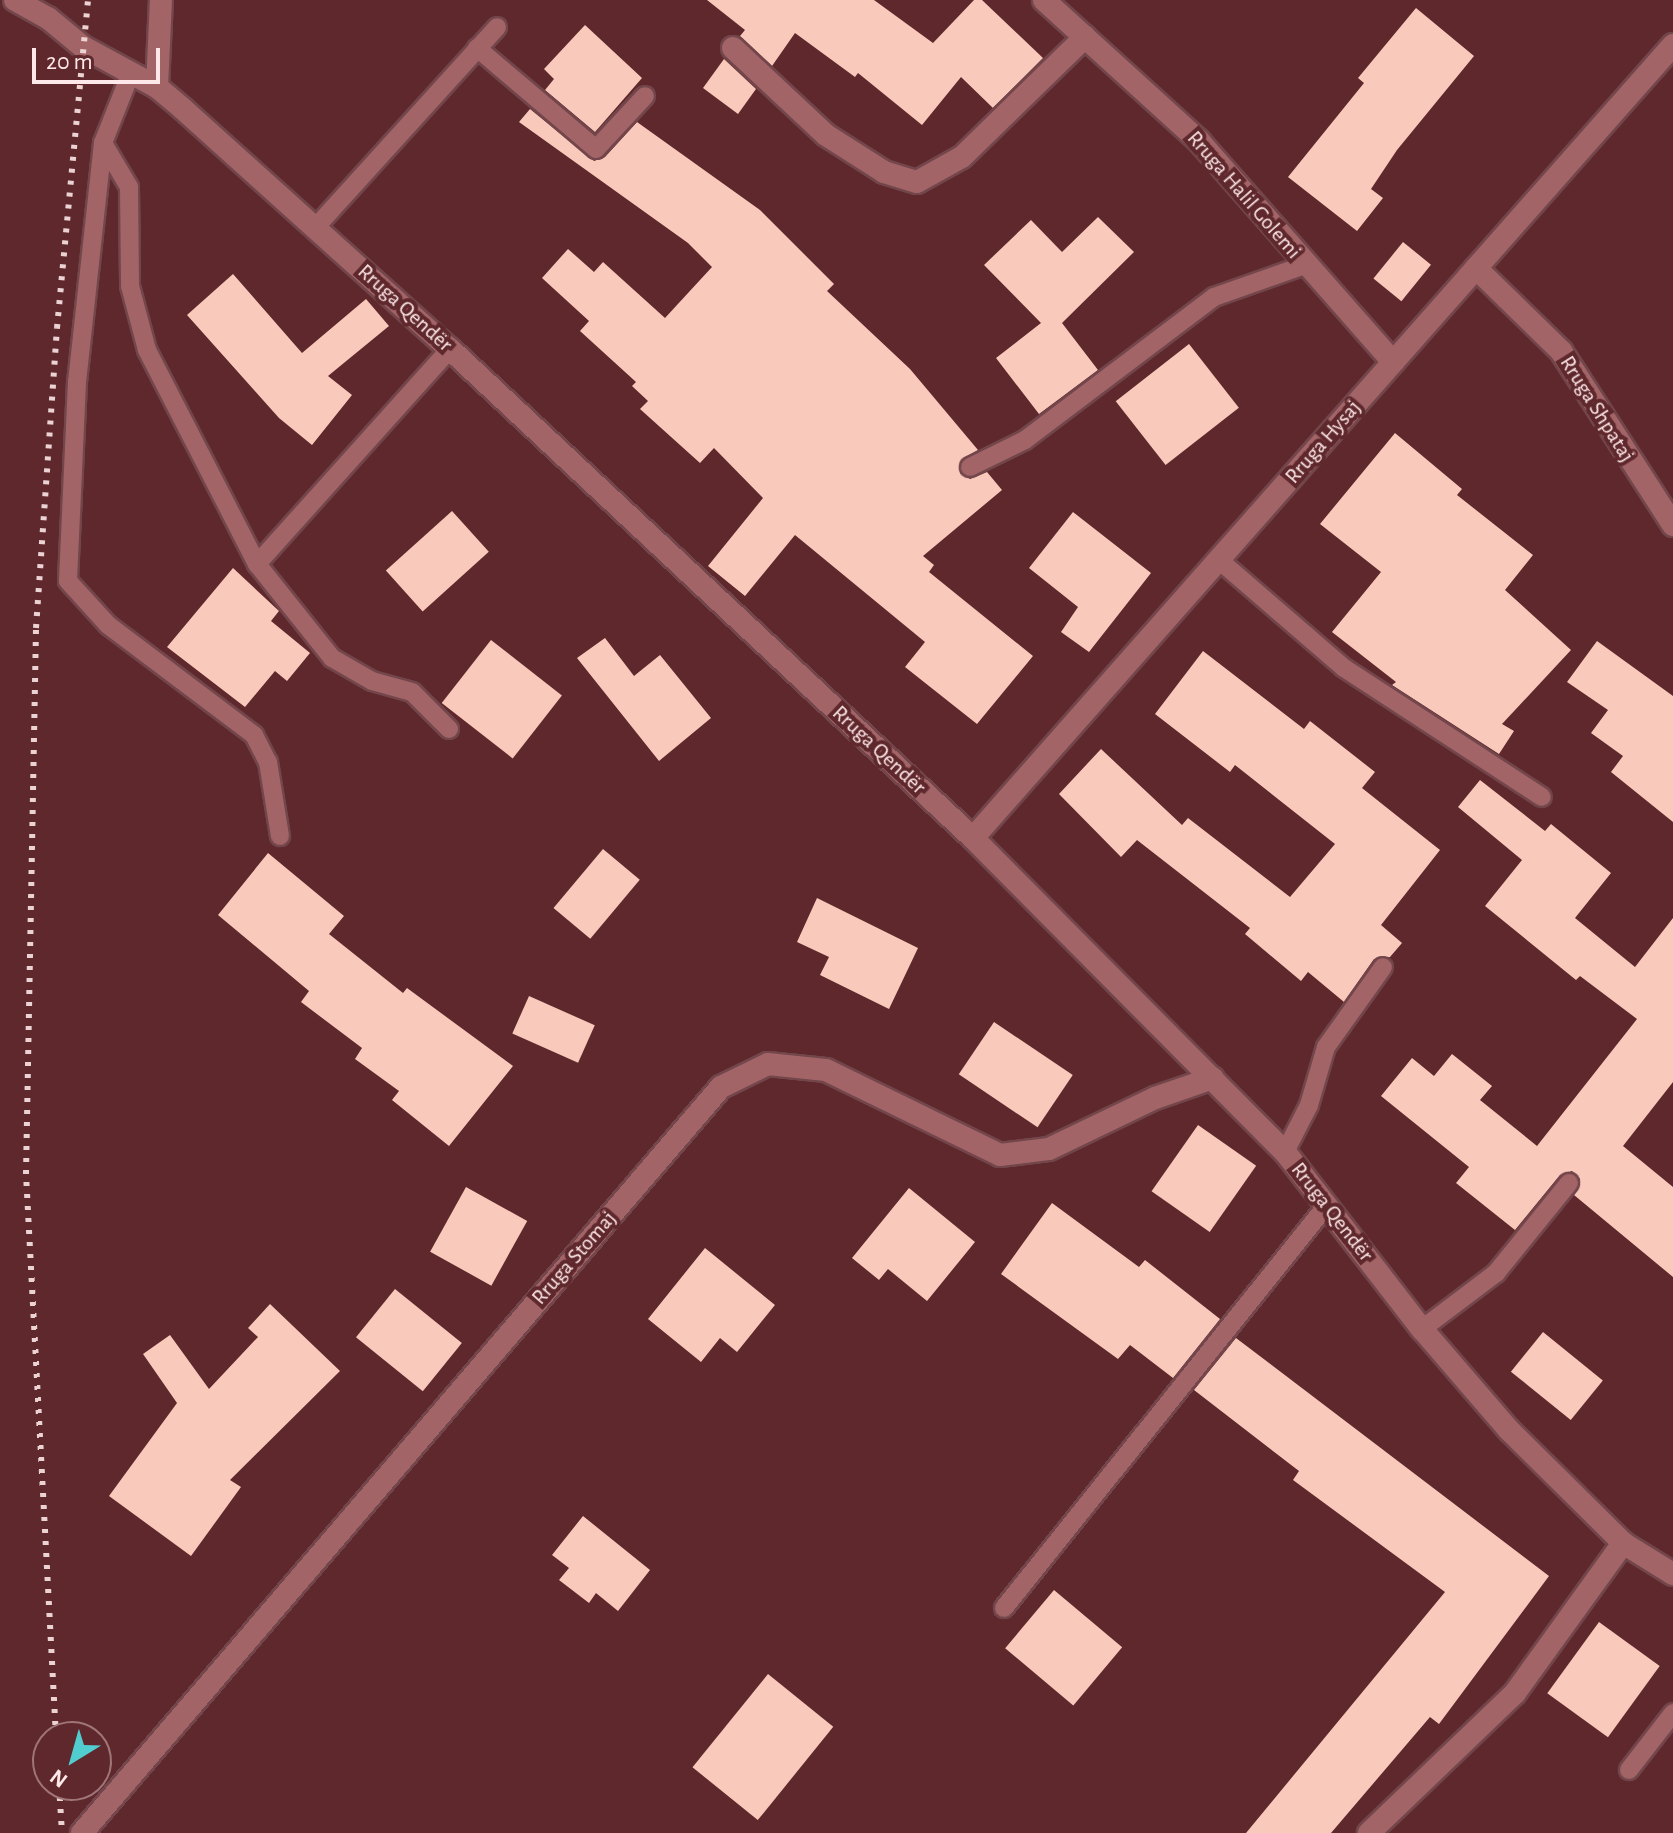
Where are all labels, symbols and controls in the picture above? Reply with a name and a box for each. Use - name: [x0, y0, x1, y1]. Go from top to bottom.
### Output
- scale bar: [36, 32, 164, 82]
- text: 20 m: [46, 50, 93, 74]
- street label: Rruga Halil Golemi: [1181, 126, 1307, 264]
- street label: Rruga Qendër: [352, 259, 458, 357]
- street label: Rruga Shpataj: [1554, 351, 1640, 467]
- street label: Rruga Hysaj: [1279, 395, 1367, 489]
- street label: Rruga Qendër: [827, 700, 931, 800]
- street label: Rruga Qendër: [1285, 1157, 1379, 1267]
- street label: Rruga Stomaj: [526, 1206, 622, 1310]
- north arrow: [32, 1721, 112, 1801]
- text: N: [46, 1765, 71, 1792]

